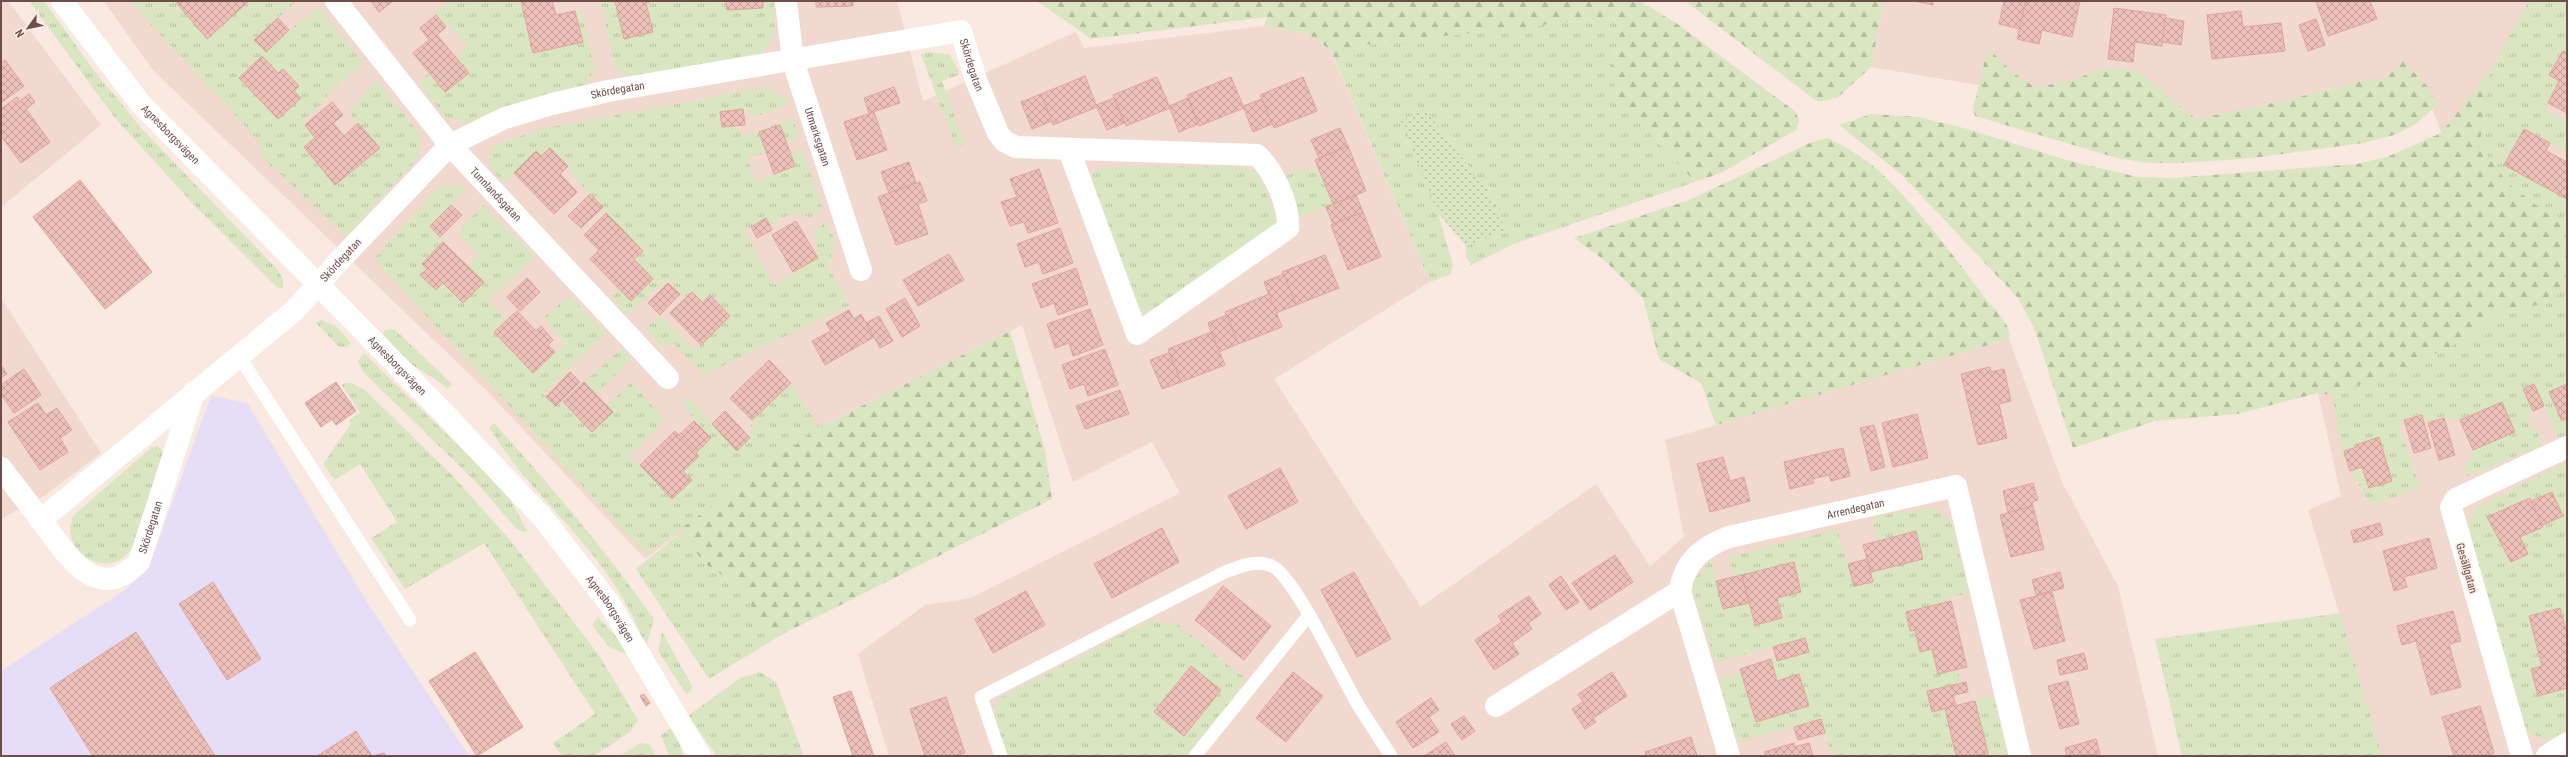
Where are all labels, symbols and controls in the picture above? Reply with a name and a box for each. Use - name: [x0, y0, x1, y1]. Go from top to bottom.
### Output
- north arrow: [8, 8, 48, 48]
- text: N: [13, 27, 27, 40]
- street label: Skördegatan: [957, 37, 986, 93]
- street label: Skördegatan: [589, 79, 646, 102]
- street label: Agnesborgsvägen: [138, 102, 202, 167]
- street label: Utmarksgatan: [802, 106, 833, 168]
- street label: Tunnlandsgatan: [467, 165, 524, 224]
- street label: Skördegatan: [318, 236, 364, 285]
- street label: Agnesborgsvägen: [365, 333, 429, 398]
- street label: Arrendegatan: [1826, 496, 1886, 522]
- street label: Skördegatan: [136, 499, 165, 555]
- street label: Gesällgatan: [2453, 542, 2480, 595]
- street label: Agnesborgsvägen: [583, 573, 637, 645]

